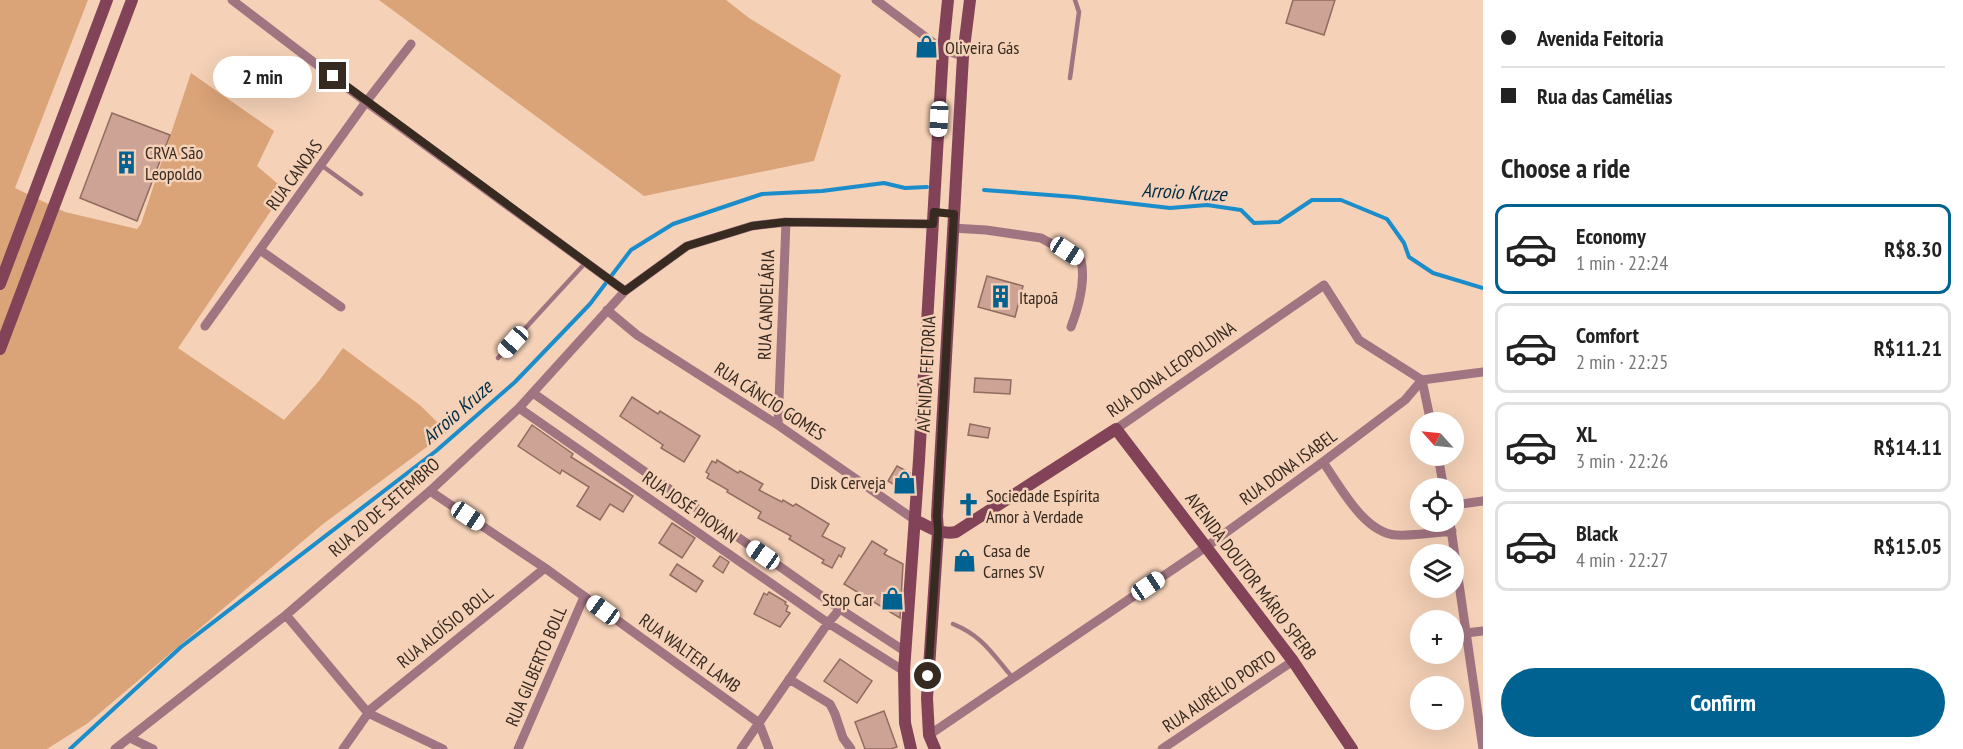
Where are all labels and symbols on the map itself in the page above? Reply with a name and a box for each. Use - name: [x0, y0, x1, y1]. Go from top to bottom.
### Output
- shop icon: Oliveira Gás: [914, 34, 940, 60]
- place label: Oliveira Gás: [945, 36, 1019, 59]
- callout: 2 min: [213, 55, 312, 97]
- route end: [319, 62, 346, 89]
- car: [929, 101, 949, 137]
- street label: RUA CANOAS: [261, 135, 327, 215]
- place label: CRVA São Leopoldo: [145, 141, 203, 185]
- building icon: CRVA São Leopoldo: [114, 149, 140, 175]
- water label: Arroio Kruze: [1141, 177, 1229, 207]
- car: [1047, 234, 1087, 268]
- street label: RUA CANDELÁRIA: [753, 249, 779, 361]
- building icon: Itapoã: [988, 284, 1014, 310]
- place label: Itapoã: [1019, 286, 1058, 309]
- street label: AVENIDA FEITORIA: [911, 315, 941, 433]
- street label: RUA DONA LEOPOLDINA: [1102, 316, 1241, 422]
- car: [494, 323, 532, 361]
- street label: RUA CÂNCIO GOMES: [710, 357, 830, 446]
- water label: Arroio Kruze: [416, 373, 499, 450]
- north arrow: [1410, 412, 1464, 466]
- street label: RUA DONA ISABEL: [1235, 424, 1342, 510]
- street label: RUA 20 DE SETEMBRO: [324, 452, 444, 562]
- street label: RUA JOSÉ PIOVAN: [638, 466, 742, 548]
- shop icon: Disk Cerveja: [891, 469, 917, 495]
- place label: Disk Cerveja: [811, 471, 886, 494]
- place label: Sociedade Espírita Amor à Verdade: [986, 484, 1100, 528]
- street label: AVENIDA DOUTOR MÁRIO SPERB: [1180, 488, 1322, 664]
- church icon: Sociedade Espírita Amor à Verdade: [955, 492, 981, 518]
- car: [448, 498, 488, 534]
- car: [743, 537, 783, 573]
- place label: Casa de Carnes SV: [983, 539, 1045, 583]
- shop icon: Casa de Carnes SV: [952, 547, 978, 573]
- car: [1128, 568, 1168, 604]
- street label: RUA ALOÍSIO BOLL: [392, 581, 498, 673]
- shop icon: Stop Car: [879, 586, 905, 612]
- place label: Stop Car: [822, 588, 874, 611]
- car: [583, 592, 623, 628]
- street label: RUA GILBERTO BOLL: [500, 602, 572, 730]
- street label: RUA WALTER LAMB: [635, 609, 745, 697]
- street label: RUA AURÉLIO PORTO: [1158, 645, 1280, 737]
- route start: [914, 662, 941, 689]

